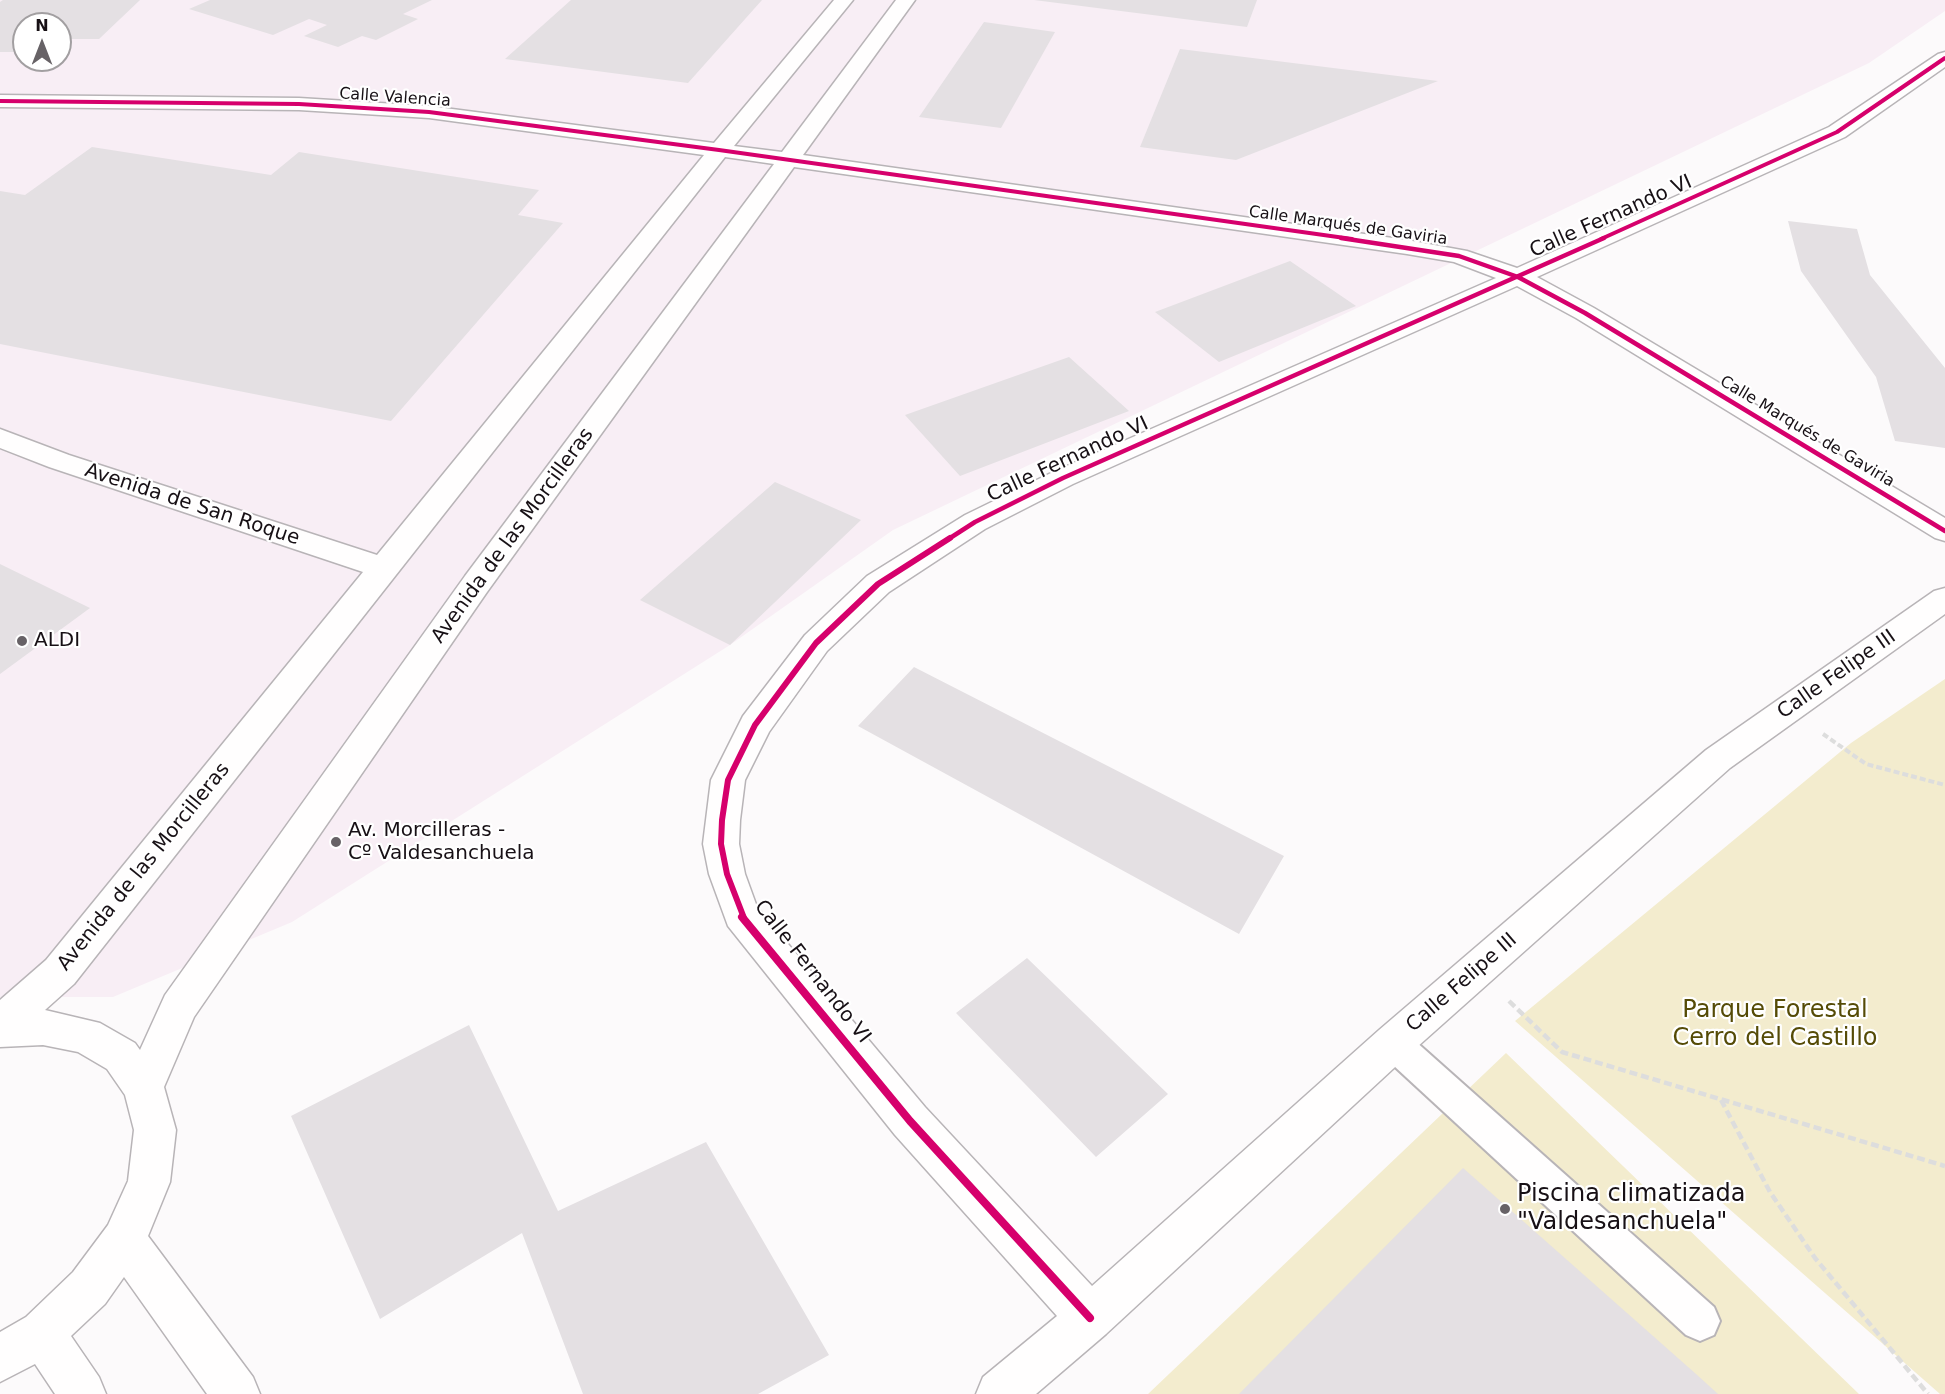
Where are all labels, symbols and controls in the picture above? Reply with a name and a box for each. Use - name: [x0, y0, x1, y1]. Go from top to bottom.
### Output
- north arrow: [12, 12, 72, 72]
- text: N: [35, 16, 49, 35]
- street label: Calle Valencia: [339, 85, 451, 111]
- street label: Calle Fernando VI: [1526, 170, 1696, 264]
- street label: Calle Marqués de Gaviria: [1247, 203, 1449, 249]
- street label: Calle Marqués de Gaviria: [1716, 372, 1898, 492]
- street label: Calle Fernando VI: [984, 412, 1152, 508]
- street label: Avenida de las Morcilleras: [427, 424, 599, 648]
- street label: Avenida de San Roque: [82, 459, 302, 551]
- street label: Calle Felipe III: [1773, 625, 1901, 725]
- place label: ALDI: [34, 629, 80, 653]
- marker: ALDI: [15, 634, 29, 648]
- street label: Avenida de las Morcilleras: [53, 758, 235, 976]
- place label: Av. Morcilleras - Cº Valdesanchuela: [348, 819, 535, 866]
- marker: Av. Morcilleras - Cº Valdesanchuela: [329, 835, 343, 849]
- street label: Calle Fernando VI: [749, 896, 875, 1048]
- street label: Calle Felipe III: [1402, 928, 1522, 1038]
- park label: Parque Forestal Cerro del Castillo: [1673, 997, 1877, 1053]
- place label: Piscina climatizada "Valdesanchuela": [1517, 1181, 1745, 1237]
- marker: Piscina climatizada "Valdesanchuela": [1498, 1202, 1512, 1216]

